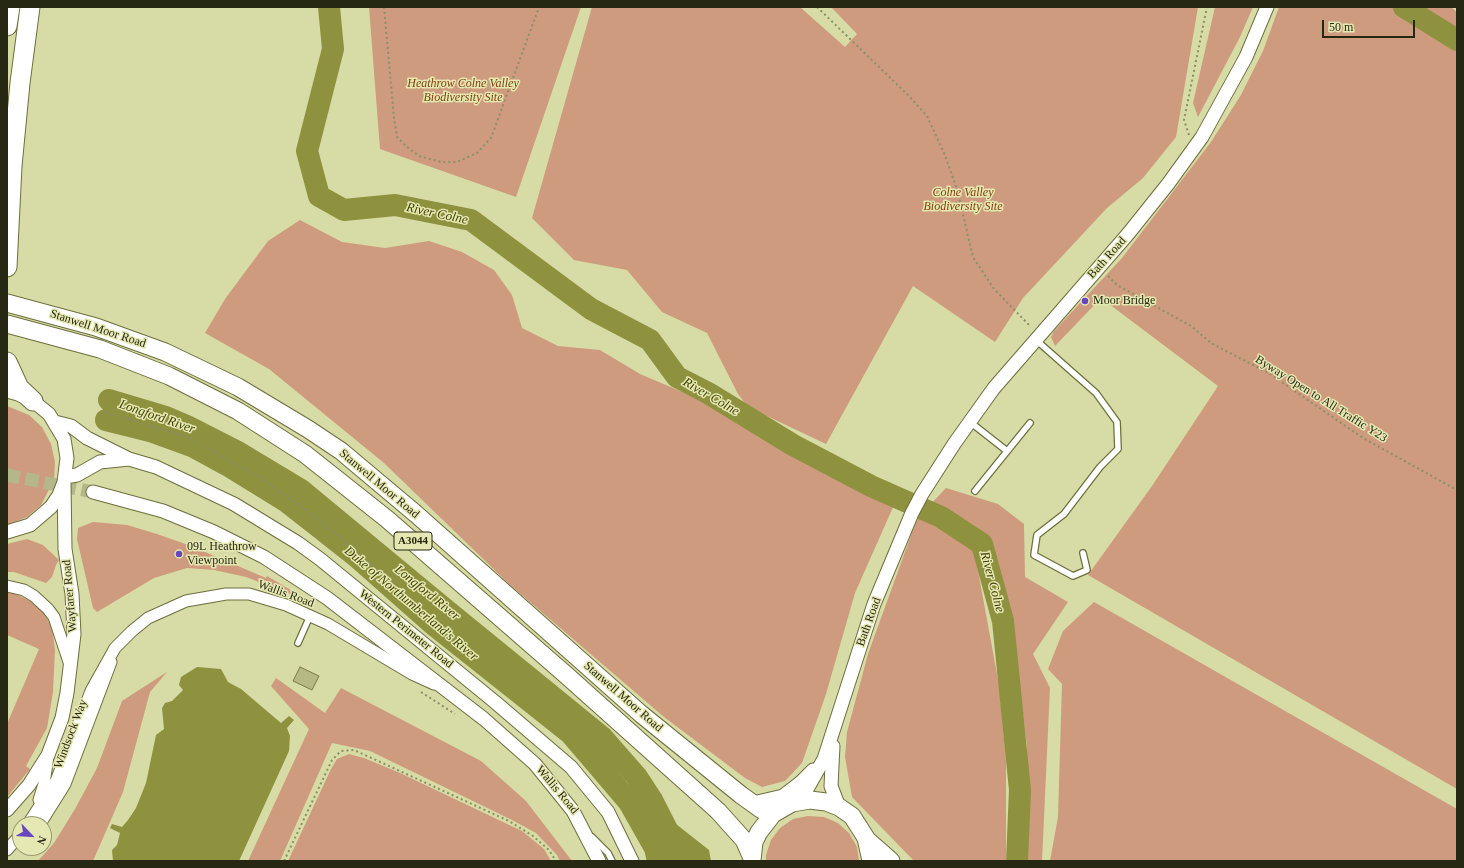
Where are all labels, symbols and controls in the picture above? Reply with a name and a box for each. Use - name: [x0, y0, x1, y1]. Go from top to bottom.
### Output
- scale bar: [1324, 12, 1417, 38]
- text: 50 m: [1329, 20, 1353, 34]
- park label: Heathrow Colne Valley Biodiversity Site: [407, 77, 519, 105]
- park label: Colne Valley Biodiversity Site: [924, 186, 1002, 214]
- water label: River Colne: [405, 200, 469, 228]
- street label: Bath Road: [1085, 234, 1129, 282]
- place label: Moor Bridge: [1093, 294, 1155, 308]
- marker: Moor Bridge: [1080, 296, 1090, 306]
- street label: Stanwell Moor Road: [48, 307, 148, 351]
- street label: Byway Open to All Traffic Y23: [1252, 352, 1390, 446]
- water label: River Colne: [680, 375, 742, 419]
- water label: Longford River: [117, 397, 197, 437]
- street label: Stanwell Moor Road: [336, 446, 422, 522]
- road number: A3044: [394, 532, 432, 550]
- place label: 09L Heathrow Viewpoint: [187, 540, 257, 568]
- water label: Duke of Northumberland's River: [341, 543, 481, 665]
- marker: 09L Heathrow Viewpoint: [174, 549, 184, 559]
- water label: River Colne: [976, 550, 1008, 614]
- street label: Wayfarer Road: [60, 559, 80, 633]
- water label: Longford River: [391, 562, 463, 624]
- street label: Wallis Road: [256, 577, 316, 611]
- street label: Western Perimeter Road: [356, 587, 456, 671]
- street label: Bath Road: [854, 596, 884, 648]
- street label: Stanwell Moor Road: [581, 659, 665, 735]
- street label: Windsock Way: [51, 697, 91, 771]
- street label: Wallis Road: [533, 763, 581, 817]
- north arrow: [12, 816, 52, 856]
- text: N: [35, 835, 49, 847]

